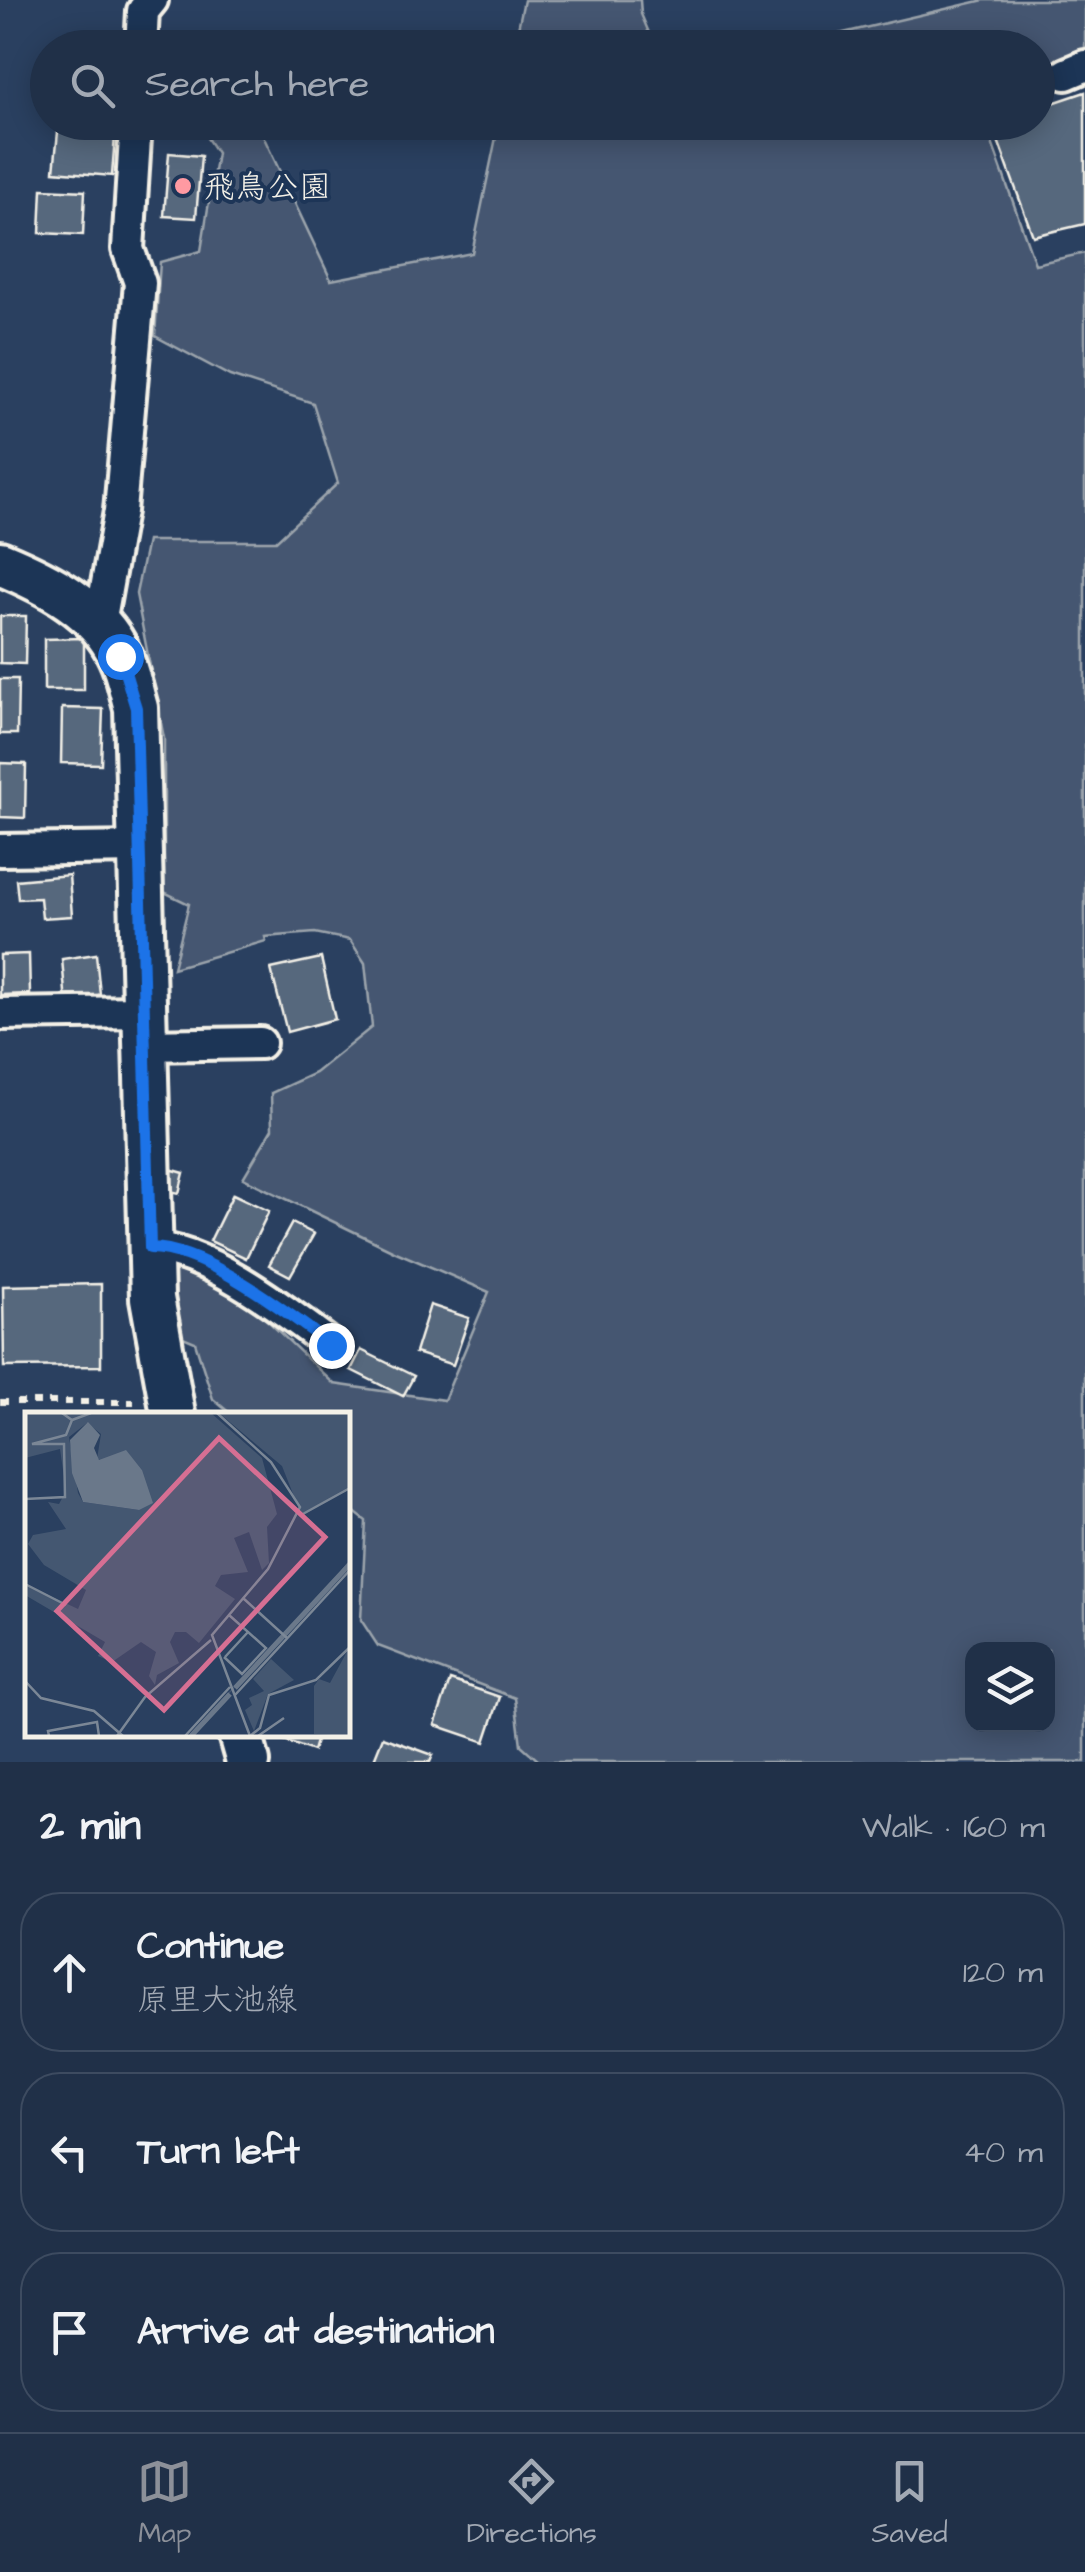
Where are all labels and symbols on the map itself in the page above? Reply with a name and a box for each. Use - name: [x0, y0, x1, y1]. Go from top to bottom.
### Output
- place label: 飛鳥公園: [203, 165, 331, 210]
- marker: 飛鳥公園: [172, 175, 194, 197]
- route start: [98, 634, 144, 680]
- route end: [309, 1323, 355, 1369]
- inset map: [25, 1412, 350, 1737]

